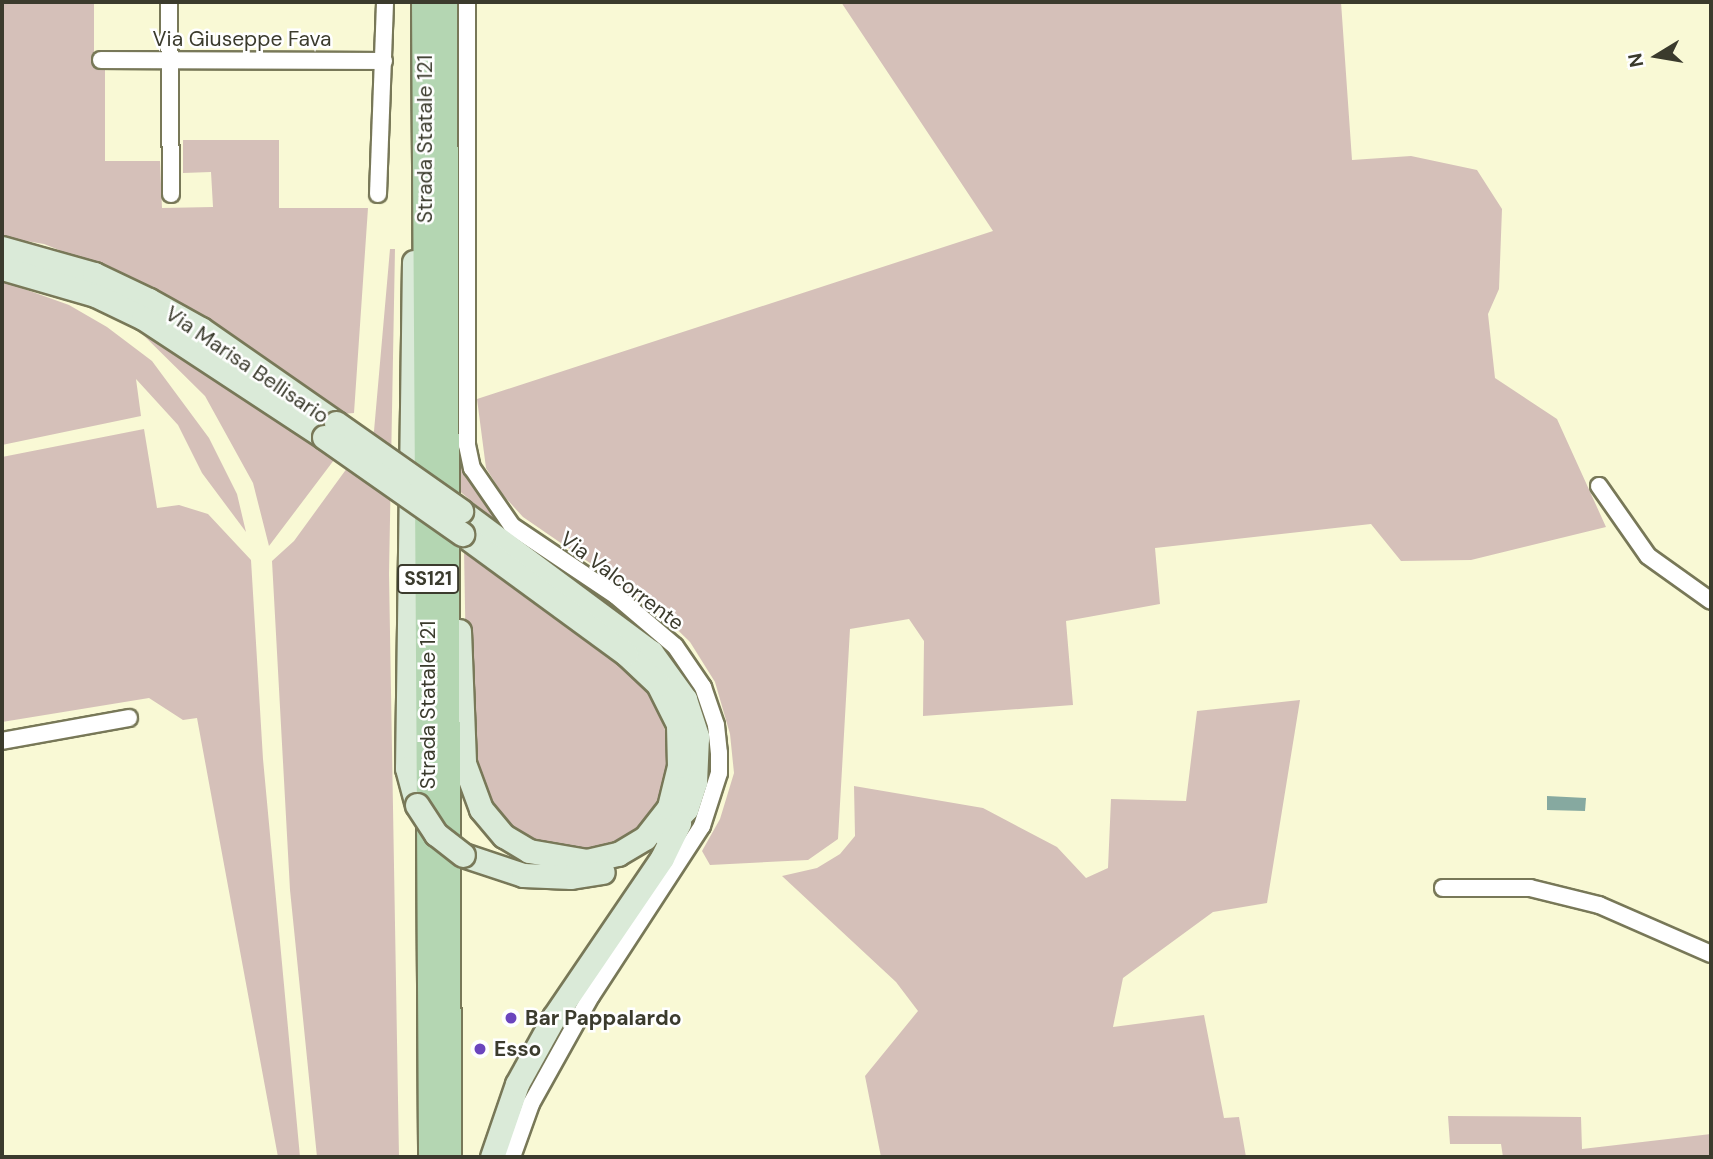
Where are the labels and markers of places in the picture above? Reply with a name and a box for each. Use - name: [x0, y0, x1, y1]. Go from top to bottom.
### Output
- place label: Bar Pappalardo: [525, 1005, 681, 1031]
- marker: Bar Pappalardo: [503, 1010, 519, 1026]
- place label: Esso: [494, 1036, 541, 1062]
- marker: Esso: [472, 1041, 488, 1057]

